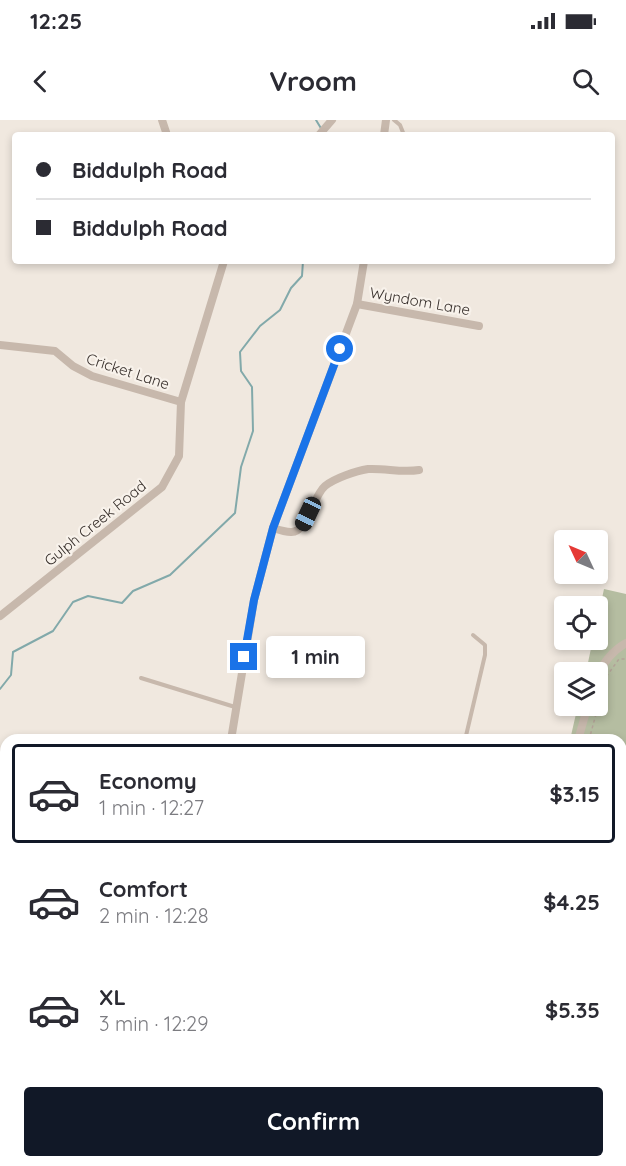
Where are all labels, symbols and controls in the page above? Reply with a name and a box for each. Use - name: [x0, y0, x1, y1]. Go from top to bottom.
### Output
- text: 12:25: [30, 7, 82, 35]
- text: Vroom: [269, 64, 357, 98]
- icon: back: [24, 65, 57, 98]
- icon: search: [569, 65, 602, 98]
- text: Biddulph Road: [72, 156, 228, 184]
- text: Biddulph Road: [72, 214, 228, 242]
- street label: Wyndom Lane: [368, 283, 472, 319]
- route start: [326, 335, 353, 362]
- street label: Cricket Lane: [84, 349, 172, 393]
- street label: Gulph Creek Road: [40, 476, 150, 570]
- car: [292, 494, 324, 534]
- north arrow: [554, 530, 608, 584]
- map controls: [554, 530, 608, 716]
- button: locate: [554, 596, 608, 650]
- callout: 1 min: [265, 636, 364, 678]
- route end: [230, 643, 257, 670]
- text: 1 min: [291, 644, 340, 669]
- button: layers: [554, 662, 608, 716]
- icon: car: [27, 767, 81, 821]
- text: Economy: [99, 767, 197, 795]
- text: $3.15: [549, 780, 600, 808]
- text: 1 min · 12:27: [99, 795, 204, 820]
- icon: car: [27, 875, 81, 929]
- text: Comfort: [99, 875, 188, 903]
- text: $4.25: [543, 888, 600, 916]
- text: 2 min · 12:28: [99, 903, 209, 928]
- icon: car: [27, 983, 81, 1037]
- text: XL: [99, 983, 126, 1011]
- text: $5.35: [545, 996, 600, 1024]
- text: 3 min · 12:29: [99, 1011, 208, 1036]
- button: Confirm: [24, 1087, 603, 1156]

